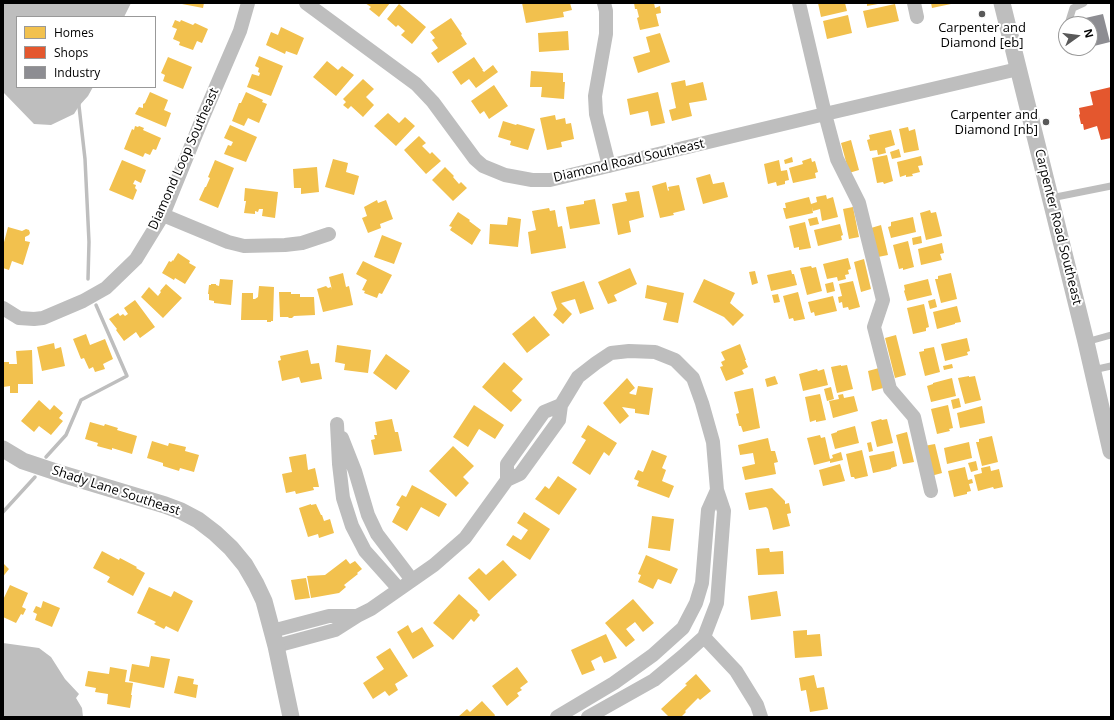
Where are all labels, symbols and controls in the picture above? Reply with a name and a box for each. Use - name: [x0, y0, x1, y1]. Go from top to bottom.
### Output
- marker: Carpenter and Diamond [eb]: [977, 9, 987, 19]
- legend: [16, 16, 156, 88]
- north arrow: [1058, 16, 1098, 56]
- place label: Carpenter and Diamond [eb]: [938, 20, 1026, 51]
- text: Homes: [54, 24, 94, 41]
- text: N: [1081, 27, 1098, 39]
- text: Shops: [54, 44, 88, 61]
- text: Industry: [54, 64, 100, 81]
- street label: Diamond Loop Southeast: [146, 86, 222, 232]
- place label: Carpenter and Diamond [nb]: [950, 107, 1038, 138]
- marker: Carpenter and Diamond [nb]: [1041, 117, 1051, 127]
- street label: Diamond Road Southeast: [552, 136, 706, 186]
- street label: Carpenter Road Southeast: [1031, 148, 1085, 306]
- street label: Shady Lane Southeast: [50, 463, 182, 519]

